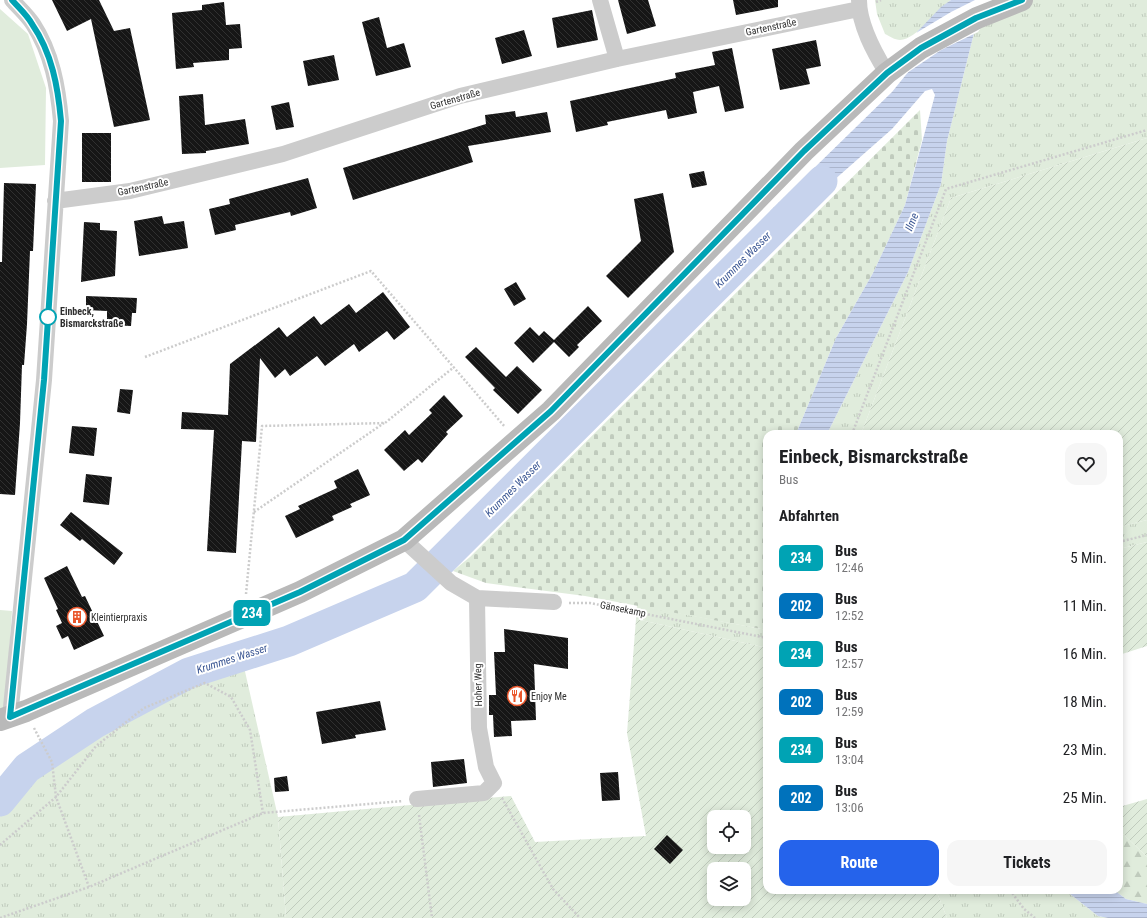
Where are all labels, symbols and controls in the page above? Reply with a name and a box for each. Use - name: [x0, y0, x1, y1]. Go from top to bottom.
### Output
- street label: Gartenstraße: [745, 16, 798, 38]
- street label: Gartenstraße: [429, 87, 482, 111]
- street label: Gartenstraße: [117, 176, 170, 198]
- water label: Ilme: [903, 211, 921, 233]
- water label: Krummes Wasser: [712, 229, 774, 291]
- place label: Einbeck, Bismarckstraße: [60, 306, 123, 329]
- marker: Einbeck, Bismarckstraße: [39, 308, 57, 326]
- button: heart: [1065, 443, 1107, 485]
- text: Einbeck, Bismarckstraße: [779, 445, 968, 468]
- water label: Krummes Wasser: [482, 458, 544, 520]
- text: Bus: [779, 472, 798, 487]
- text: Abfahrten: [779, 507, 839, 525]
- text: Bus: [835, 542, 858, 560]
- text: 5 Min.: [1070, 549, 1107, 567]
- text: 234: [790, 550, 812, 566]
- text: 12:46: [835, 560, 864, 575]
- text: Bus: [835, 590, 858, 608]
- text: 11 Min.: [1063, 597, 1107, 615]
- text: 202: [790, 598, 812, 614]
- street label: Gänsekamp: [599, 599, 647, 619]
- line badge: 234: [229, 600, 275, 626]
- text: 234: [241, 605, 263, 621]
- building icon: Kleintierpraxis: [66, 606, 88, 628]
- text: 12:52: [835, 608, 864, 623]
- place label: Kleintierpraxis: [91, 612, 148, 623]
- text: Bus: [835, 638, 858, 656]
- water label: Krummes Wasser: [195, 641, 270, 677]
- text: 16 Min.: [1063, 645, 1107, 663]
- text: 234: [790, 646, 812, 662]
- text: 12:57: [835, 656, 864, 671]
- street label: Hoher Weg: [472, 663, 484, 707]
- restaurant icon: Enjoy Me: [506, 685, 528, 707]
- text: Bus: [835, 686, 858, 704]
- place label: Enjoy Me: [531, 691, 567, 702]
- text: 18 Min.: [1063, 693, 1107, 711]
- text: 202: [790, 694, 812, 710]
- text: 12:59: [835, 704, 864, 719]
- text: Bus: [835, 734, 858, 752]
- text: 23 Min.: [1063, 741, 1107, 759]
- text: 234: [790, 742, 812, 758]
- text: 13:04: [835, 752, 864, 767]
- text: Bus: [835, 782, 858, 800]
- text: 25 Min.: [1063, 789, 1107, 807]
- text: 202: [790, 790, 812, 806]
- text: 13:06: [835, 800, 864, 815]
- map controls: [707, 810, 751, 906]
- button: locate: [707, 810, 751, 854]
- button: Route: [779, 840, 939, 886]
- button: Tickets: [947, 840, 1107, 886]
- button: layers: [707, 862, 751, 906]

